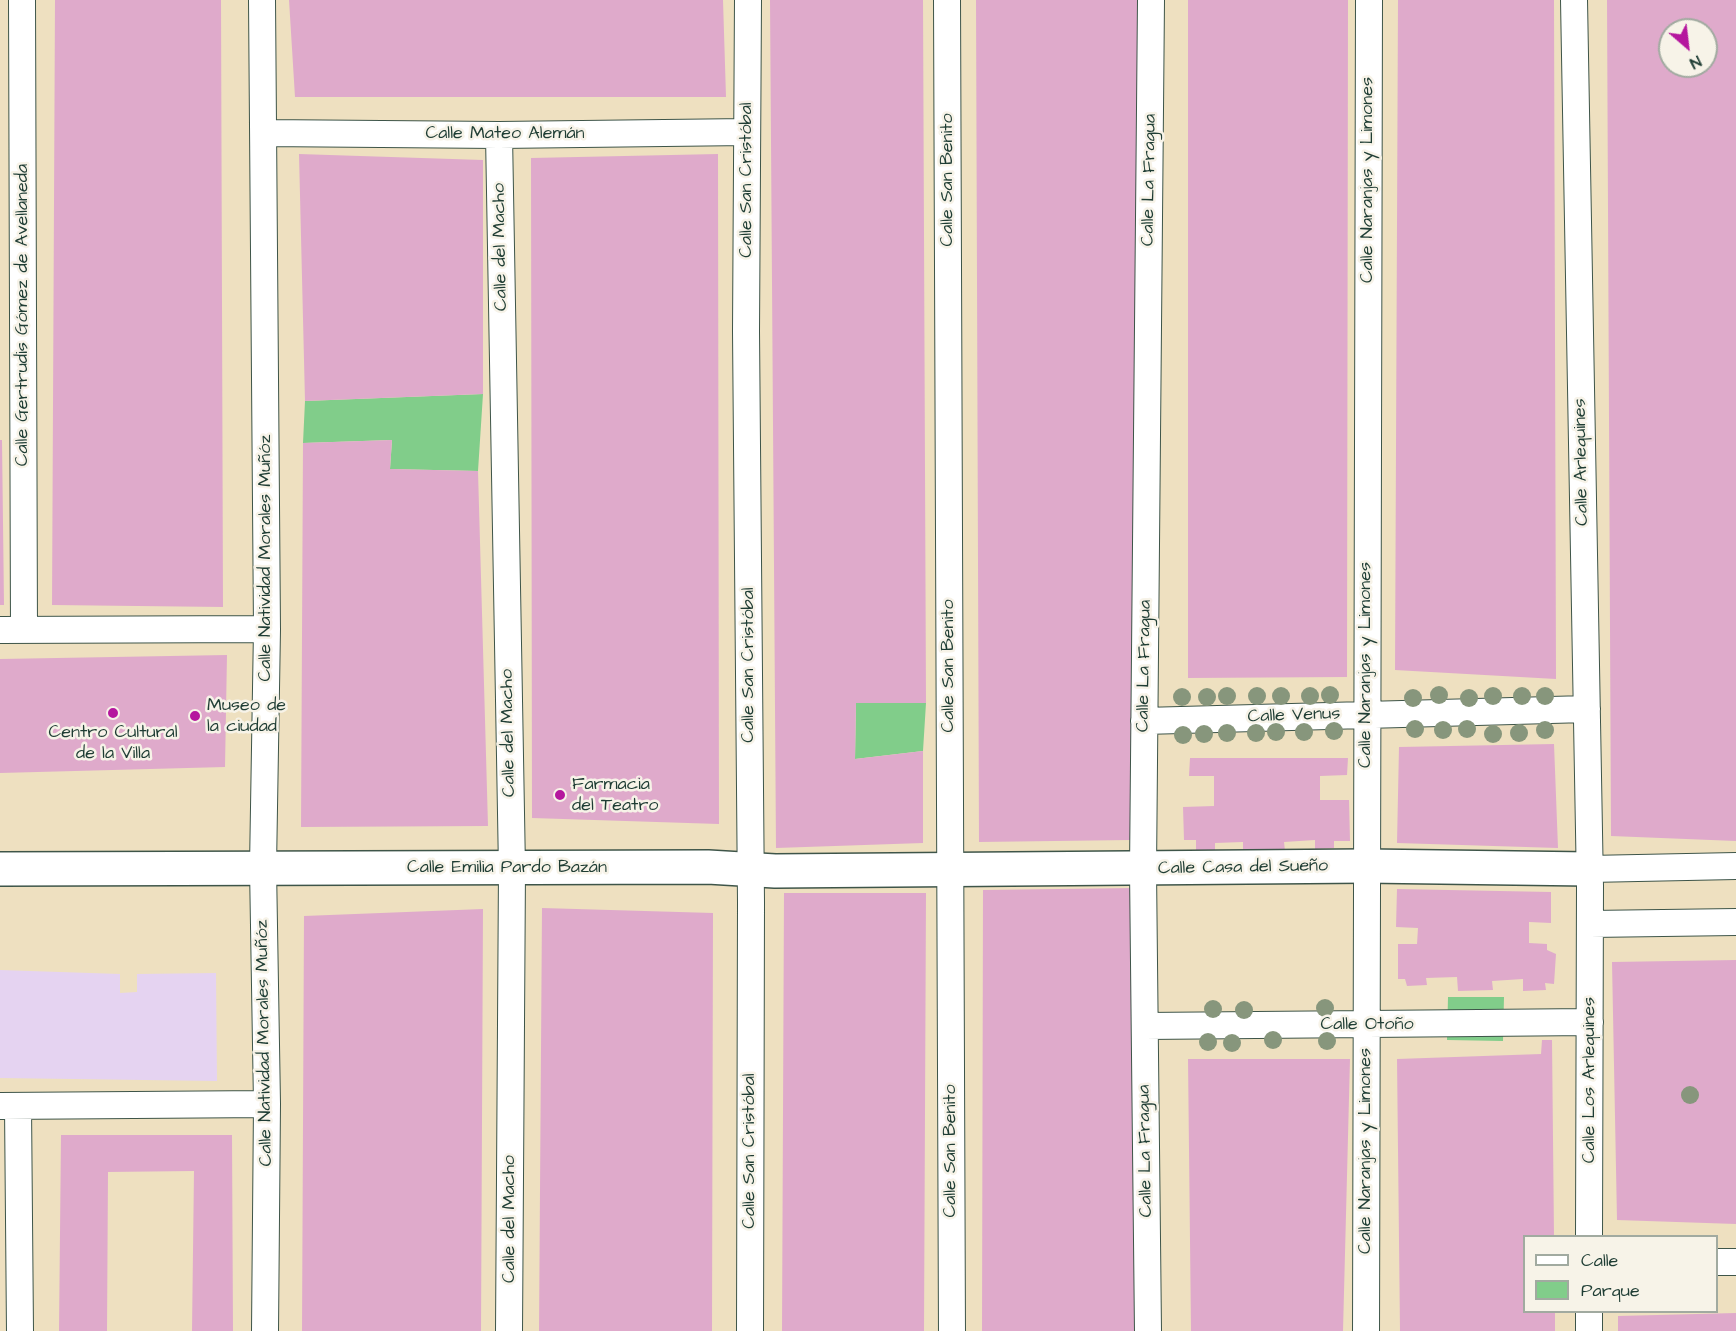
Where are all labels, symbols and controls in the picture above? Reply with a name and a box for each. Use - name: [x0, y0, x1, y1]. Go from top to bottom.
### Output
- north arrow: [1658, 18, 1718, 78]
- text: N: [1686, 50, 1705, 74]
- street label: Calle Naranjas y Limones: [1357, 77, 1379, 283]
- street label: Calle San Cristóbal: [736, 102, 758, 258]
- street label: Calle San Benito: [937, 113, 959, 247]
- street label: Calle La Fragua: [1138, 114, 1162, 246]
- street label: Calle Mateo Alemán: [425, 123, 585, 145]
- street label: Calle Gertrudis Gómez de Avellaneda: [12, 164, 34, 466]
- street label: Calle del Macho: [489, 183, 513, 311]
- street label: Calle Arlequines: [1570, 398, 1594, 526]
- street label: Calle Natividad Morales Muñóz: [255, 435, 277, 681]
- street label: Calle Naranjas y Limones: [1355, 562, 1377, 768]
- street label: Calle San Cristóbal: [738, 587, 760, 743]
- street label: Calle San Benito: [938, 599, 960, 733]
- street label: Calle La Fragua: [1133, 600, 1157, 732]
- street label: Calle del Macho: [497, 669, 521, 797]
- place label: Museo de la ciudad: [207, 695, 286, 738]
- street label: Calle Venus: [1247, 704, 1341, 728]
- marker: Centro Cultural de la Villa: [106, 706, 120, 720]
- marker: Museo de la ciudad: [188, 709, 202, 723]
- place label: Centro Cultural de la Villa: [48, 722, 178, 764]
- place label: Farmacia del Teatro: [572, 774, 658, 816]
- marker: Farmacia del Teatro: [553, 788, 567, 802]
- street label: Calle Casa del Sueño: [1158, 856, 1328, 880]
- street label: Calle Emilia Pardo Bazán: [407, 857, 607, 879]
- street label: Calle Natividad Morales Muñóz: [252, 919, 278, 1167]
- street label: Calle Los Arlequines: [1579, 997, 1601, 1163]
- street label: Calle Otoño: [1320, 1014, 1414, 1036]
- street label: Calle Naranjas y Limones: [1355, 1048, 1377, 1254]
- street label: Calle San Cristóbal: [739, 1073, 761, 1229]
- street label: Calle San Benito: [940, 1084, 962, 1218]
- street label: Calle La Fragua: [1134, 1085, 1158, 1217]
- street label: Calle del Macho: [499, 1155, 521, 1283]
- legend: [1523, 1235, 1718, 1313]
- text: Calle: [1581, 1248, 1618, 1273]
- text: Parque: [1581, 1278, 1640, 1303]

